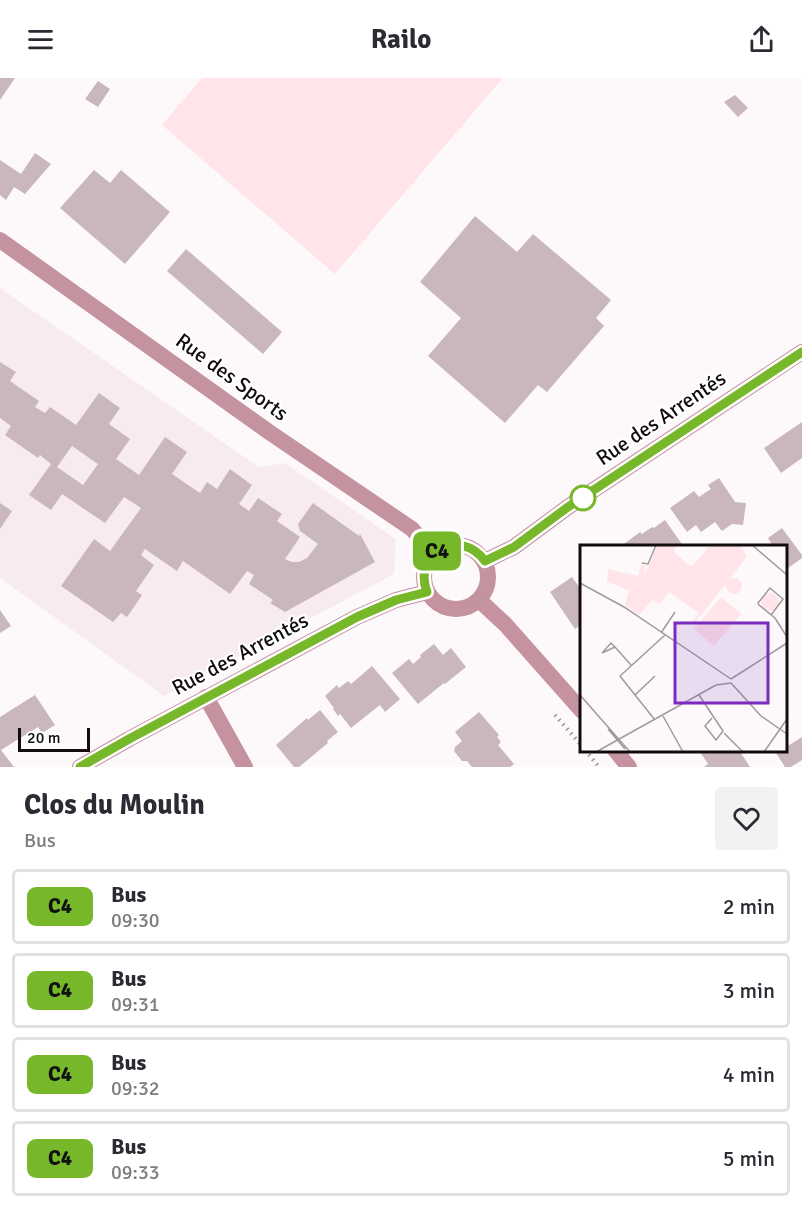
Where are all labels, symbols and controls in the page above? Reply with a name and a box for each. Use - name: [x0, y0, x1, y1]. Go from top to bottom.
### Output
- icon: menu: [24, 23, 57, 56]
- text: Railo: [371, 23, 431, 56]
- icon: share: [745, 23, 778, 56]
- street label: Rue des Sports: [171, 328, 293, 426]
- street label: Rue des Arrentés: [591, 365, 731, 471]
- unlabelled marker: [570, 485, 596, 511]
- line badge: C4: [410, 532, 464, 570]
- text: C4: [425, 538, 449, 564]
- inset map: [580, 545, 787, 752]
- street label: Rue des Arrentés: [167, 607, 313, 701]
- scale bar: [18, 725, 90, 752]
- text: 20 m: [27, 728, 61, 748]
- button: heart: [715, 787, 778, 850]
- text: Clos du Moulin: [24, 788, 205, 822]
- text: Bus: [24, 828, 56, 853]
- text: Bus: [111, 881, 146, 908]
- text: C4: [48, 893, 72, 919]
- text: 2 min: [723, 893, 775, 920]
- text: 09:30: [111, 908, 160, 933]
- text: Bus: [111, 965, 146, 992]
- text: C4: [48, 977, 72, 1003]
- text: 3 min: [723, 977, 775, 1004]
- text: 09:31: [111, 992, 160, 1017]
- text: Bus: [111, 1049, 146, 1076]
- text: C4: [48, 1061, 72, 1087]
- text: 4 min: [723, 1061, 775, 1088]
- text: 09:32: [111, 1076, 160, 1101]
- text: Bus: [111, 1133, 146, 1160]
- text: C4: [48, 1145, 72, 1171]
- text: 5 min: [723, 1145, 775, 1172]
- text: 09:33: [111, 1160, 160, 1185]

